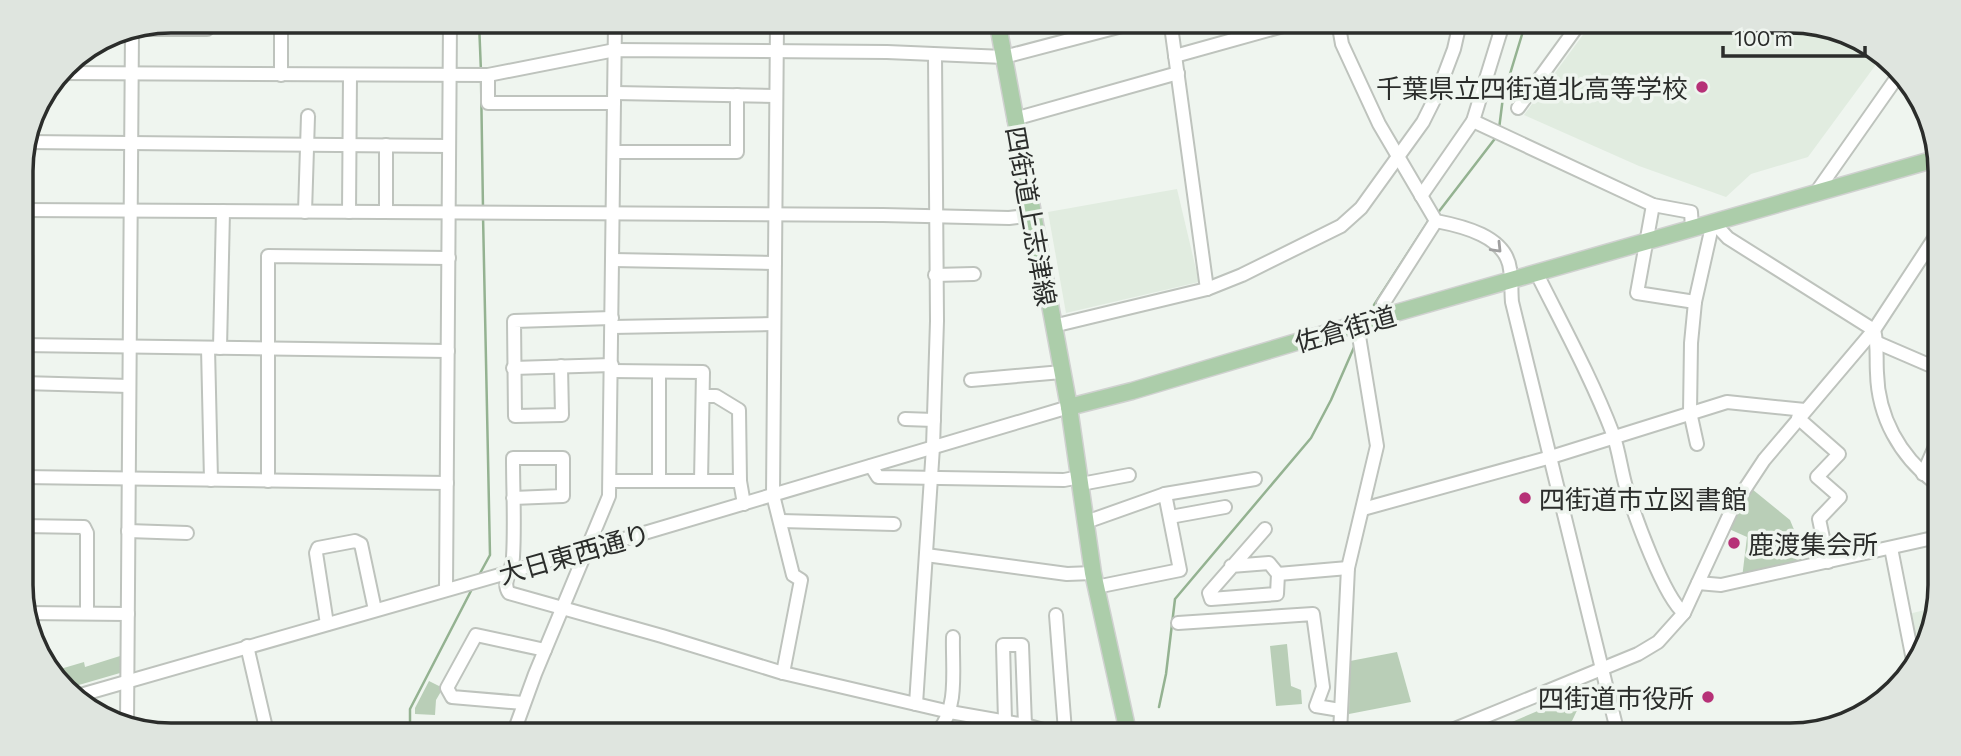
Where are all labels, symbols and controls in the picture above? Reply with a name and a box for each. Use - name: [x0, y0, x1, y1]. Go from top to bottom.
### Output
- scale bar: [1723, 14, 1865, 58]
- text: 100 m: [1734, 25, 1793, 50]
- place label: 千葉県立四街道北高等学校: [1376, 72, 1688, 103]
- marker: 千葉県立四街道北高等学校: [1694, 79, 1710, 95]
- street label: 四街道上志津線: [1001, 124, 1063, 308]
- one-way arrow: [1489, 240, 1502, 253]
- street label: 佐倉街道: [1291, 299, 1399, 357]
- place label: 四街道市立図書館: [1539, 483, 1747, 514]
- marker: 四街道市立図書館: [1517, 490, 1533, 506]
- street label: 大日東西通り: [495, 517, 653, 589]
- place label: 鹿渡集会所: [1748, 528, 1878, 559]
- marker: 鹿渡集会所: [1726, 535, 1742, 551]
- place label: 四街道市役所: [1538, 682, 1694, 713]
- marker: 四街道市役所: [1700, 689, 1716, 705]

